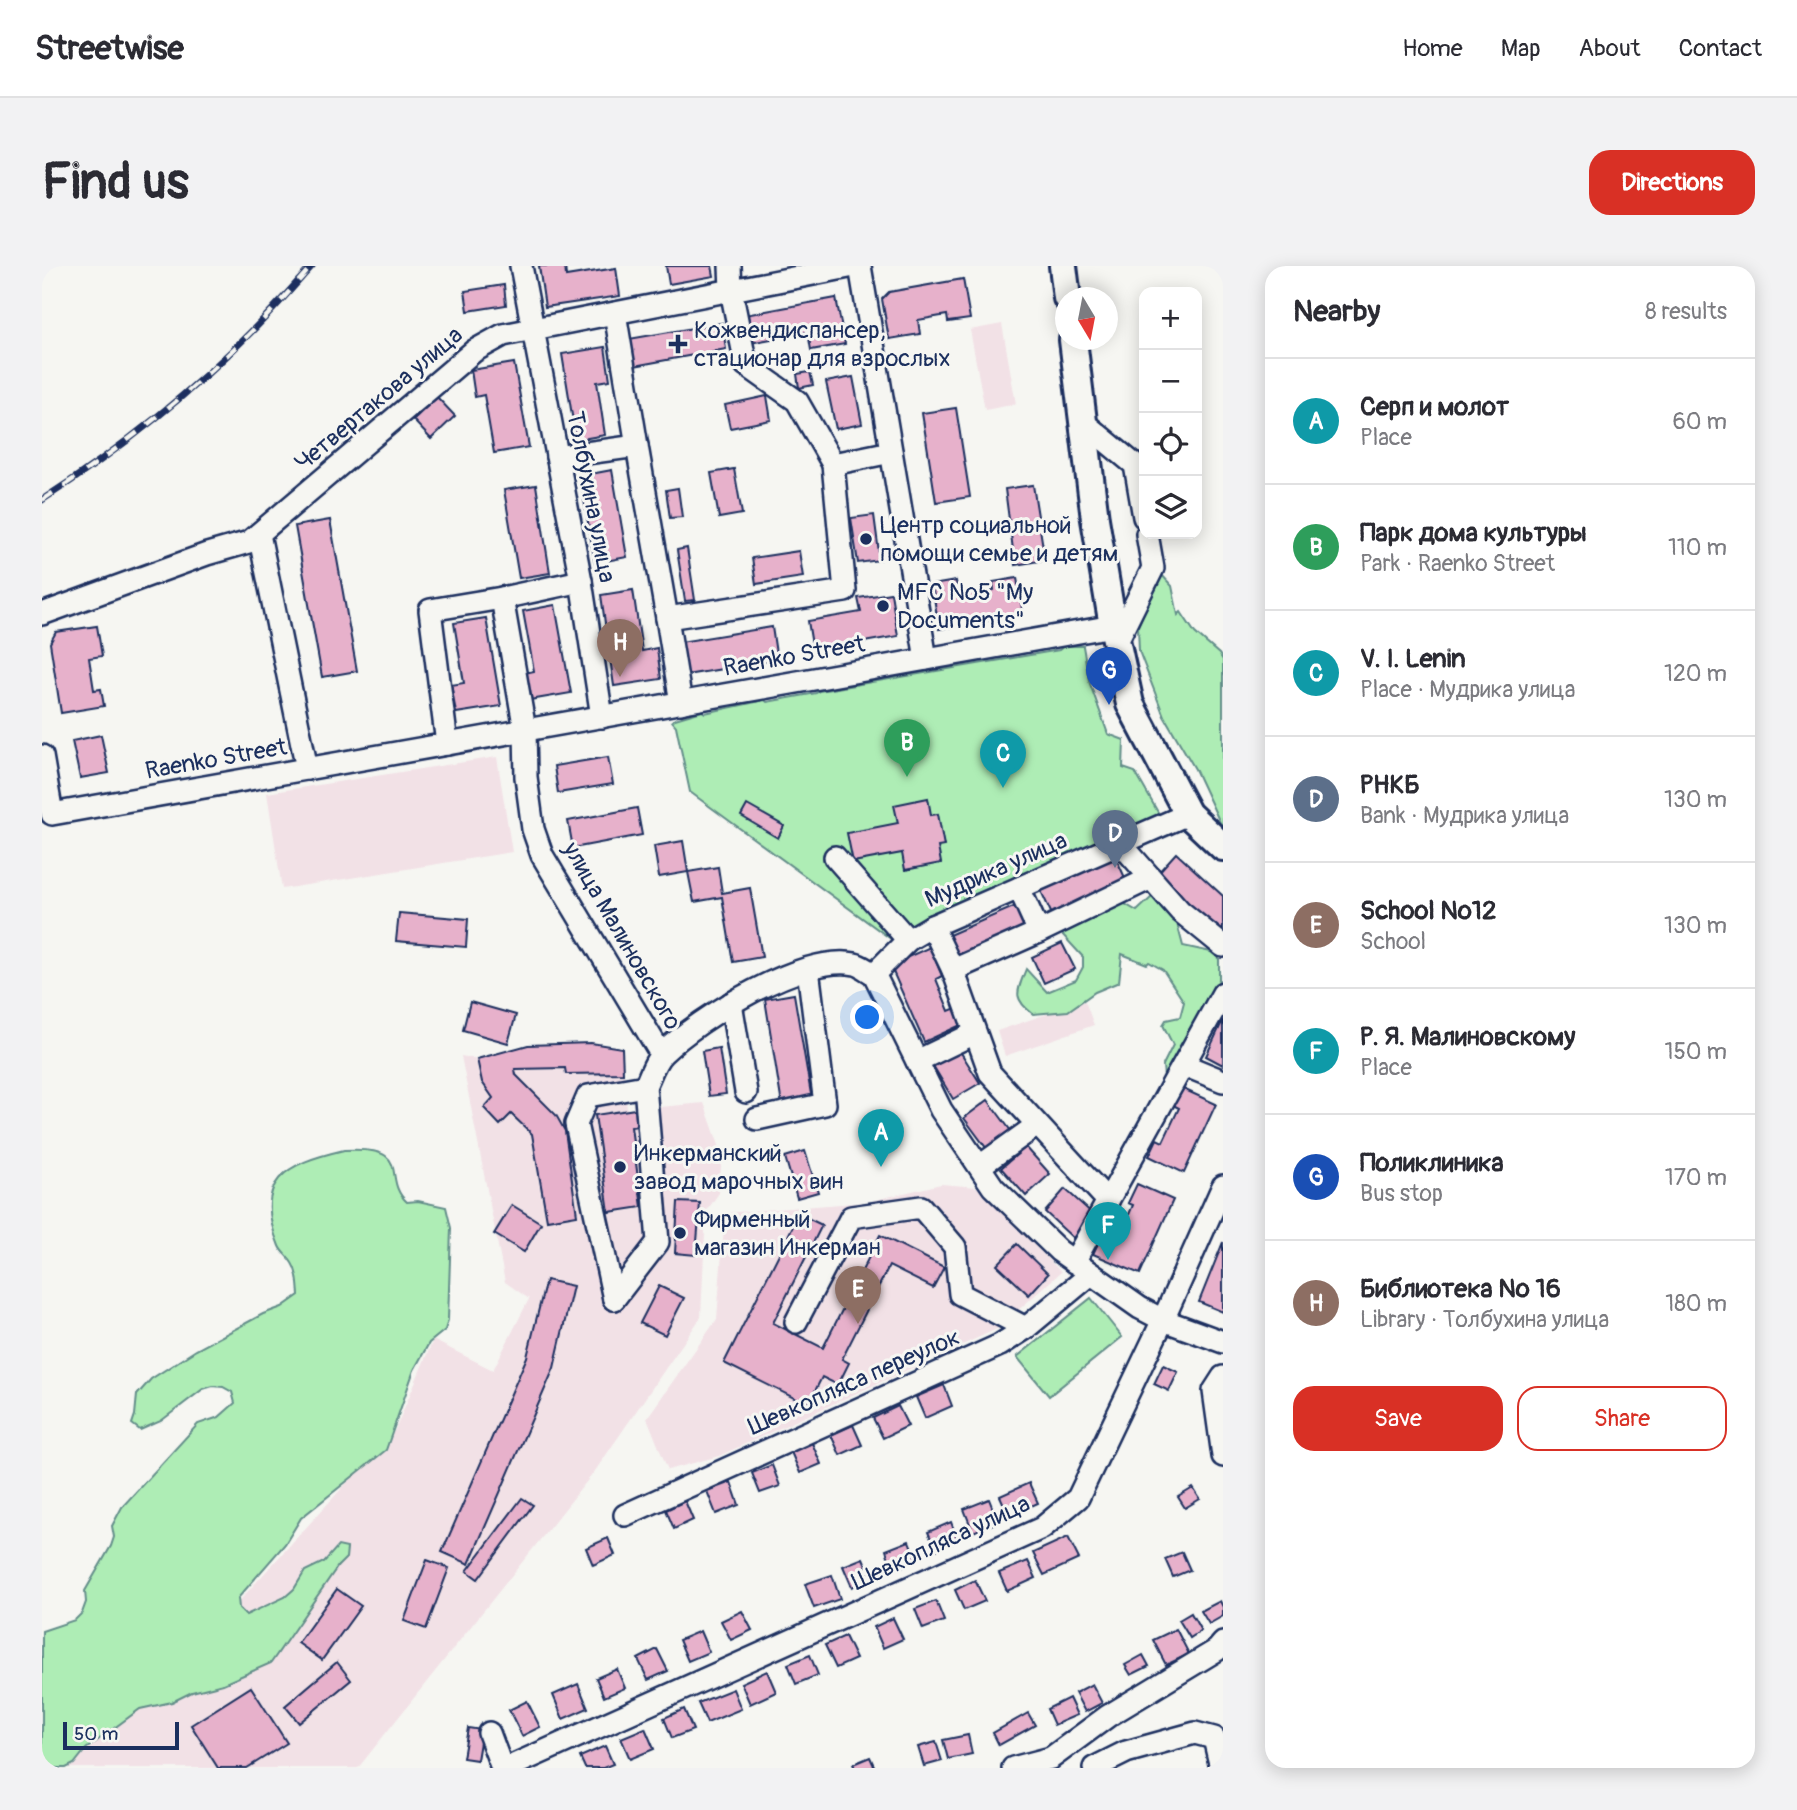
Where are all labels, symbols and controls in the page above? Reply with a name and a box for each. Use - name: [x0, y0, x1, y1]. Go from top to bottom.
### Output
- text: Streetwise: [35, 28, 184, 69]
- text: Home: [1402, 34, 1463, 63]
- text: Map: [1501, 34, 1541, 63]
- text: About: [1579, 34, 1641, 63]
- text: Contact: [1679, 34, 1762, 63]
- button: Directions: [1589, 150, 1755, 215]
- text: Find us: [42, 152, 189, 213]
- north arrow: [1055, 287, 1118, 350]
- map controls: [1139, 287, 1202, 539]
- button: +: [1139, 287, 1202, 350]
- text: Nearby: [1293, 293, 1380, 330]
- text: 8 results: [1645, 297, 1727, 326]
- place label: Кожвендиспансер, стационар для взрослых: [694, 316, 951, 373]
- street label: Четвертакова улица: [289, 321, 469, 477]
- marker: Кожвендиспансер, стационар для взрослых: [668, 334, 688, 354]
- button: −: [1139, 350, 1202, 413]
- text: Серп и молот: [1360, 391, 1509, 423]
- text: A: [1309, 407, 1323, 436]
- text: 60 m: [1672, 407, 1727, 436]
- street label: Толбухина улица: [560, 409, 622, 585]
- button: locate: [1139, 413, 1202, 476]
- text: Place: [1360, 423, 1412, 452]
- button: layers: [1139, 476, 1202, 539]
- place label: Центр социальной помощи семье и детям: [880, 511, 1118, 568]
- text: Парк дома культуры: [1360, 517, 1587, 549]
- marker: Центр социальной помощи семье и детям: [858, 531, 874, 547]
- text: B: [1309, 533, 1323, 562]
- text: 110 m: [1668, 533, 1727, 562]
- text: Park · Raenko Street: [1360, 549, 1555, 578]
- place label: MFC №5 "My Documents": [897, 578, 1033, 635]
- marker: MFC №5 "My Documents": [875, 598, 891, 614]
- pin: H: [597, 619, 643, 677]
- street label: Raenko Street: [721, 629, 867, 683]
- text: V. I. Lenin: [1360, 643, 1466, 675]
- pin: G: [1086, 647, 1132, 705]
- text: C: [1309, 659, 1323, 688]
- text: 120 m: [1664, 659, 1727, 688]
- text: Place · Мудрика улица: [1360, 675, 1575, 704]
- pin: B: [884, 719, 930, 777]
- pin: C: [980, 730, 1026, 788]
- street label: Raenko Street: [143, 732, 289, 786]
- text: РНКБ: [1360, 769, 1420, 801]
- text: D: [1309, 785, 1323, 814]
- text: 130 m: [1664, 785, 1727, 814]
- text: Bank · Мудрика улица: [1360, 801, 1569, 830]
- pin: D: [1092, 810, 1138, 868]
- street label: Мудрика улица: [920, 826, 1072, 914]
- street label: улица Малиновского: [556, 836, 688, 1035]
- text: School №12: [1360, 895, 1497, 927]
- text: E: [1310, 911, 1322, 940]
- text: 130 m: [1664, 911, 1727, 940]
- text: School: [1360, 927, 1426, 956]
- your location: [850, 1000, 884, 1034]
- text: Р. Я. Малиновскому: [1360, 1021, 1575, 1053]
- text: F: [1309, 1037, 1323, 1066]
- text: 150 m: [1664, 1037, 1727, 1066]
- text: Place: [1360, 1053, 1412, 1082]
- pin: A: [858, 1109, 904, 1167]
- place label: Инкерманский завод марочных вин: [634, 1139, 843, 1196]
- text: Поликлиника: [1360, 1147, 1504, 1179]
- marker: Инкерманский завод марочных вин: [612, 1159, 628, 1175]
- text: G: [1308, 1163, 1324, 1192]
- text: 170 m: [1665, 1163, 1727, 1192]
- text: Bus stop: [1360, 1179, 1443, 1208]
- pin: F: [1085, 1202, 1131, 1260]
- place label: Фирменный магазин Инкерман: [694, 1205, 881, 1262]
- marker: Фирменный магазин Инкерман: [672, 1225, 688, 1241]
- pin: E: [835, 1266, 881, 1324]
- text: Библиотека No 16: [1360, 1273, 1561, 1305]
- text: H: [1309, 1289, 1323, 1318]
- text: 180 m: [1665, 1289, 1727, 1318]
- text: Library · Толбухина улица: [1360, 1305, 1609, 1334]
- street label: Шевкопляса переулок: [744, 1322, 964, 1442]
- button: Save: [1293, 1386, 1503, 1451]
- button: Share: [1517, 1386, 1727, 1451]
- street label: Шевкопляса улица: [847, 1489, 1035, 1597]
- scale bar: [63, 1719, 178, 1751]
- text: 50 m: [74, 1722, 118, 1746]

